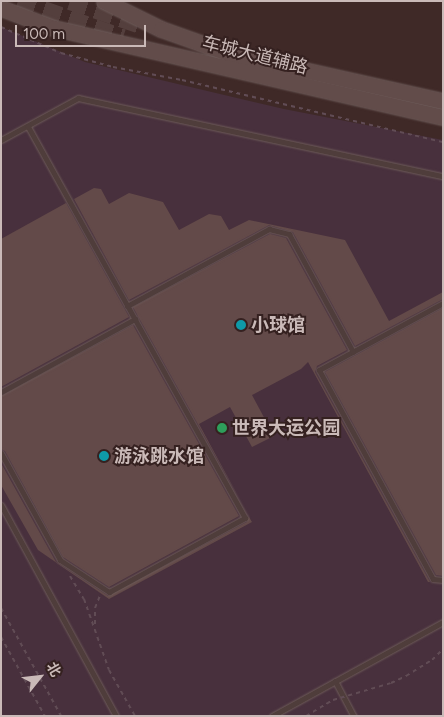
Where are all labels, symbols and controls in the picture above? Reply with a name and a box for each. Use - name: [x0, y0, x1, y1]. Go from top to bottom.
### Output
- scale bar: [18, 15, 149, 47]
- text: 100 m: [23, 25, 65, 43]
- street label: 车城大道辅路: [200, 31, 310, 79]
- place label: 小球馆: [251, 314, 305, 336]
- marker: 小球馆: [235, 319, 247, 331]
- place label: 世界大运公园: [232, 417, 340, 439]
- marker: 世界大运公园: [216, 422, 228, 434]
- place label: 游泳跳水馆: [114, 445, 204, 467]
- marker: 游泳跳水馆: [98, 450, 110, 462]
- north arrow: [15, 652, 65, 702]
- text: 北: [43, 659, 64, 680]

